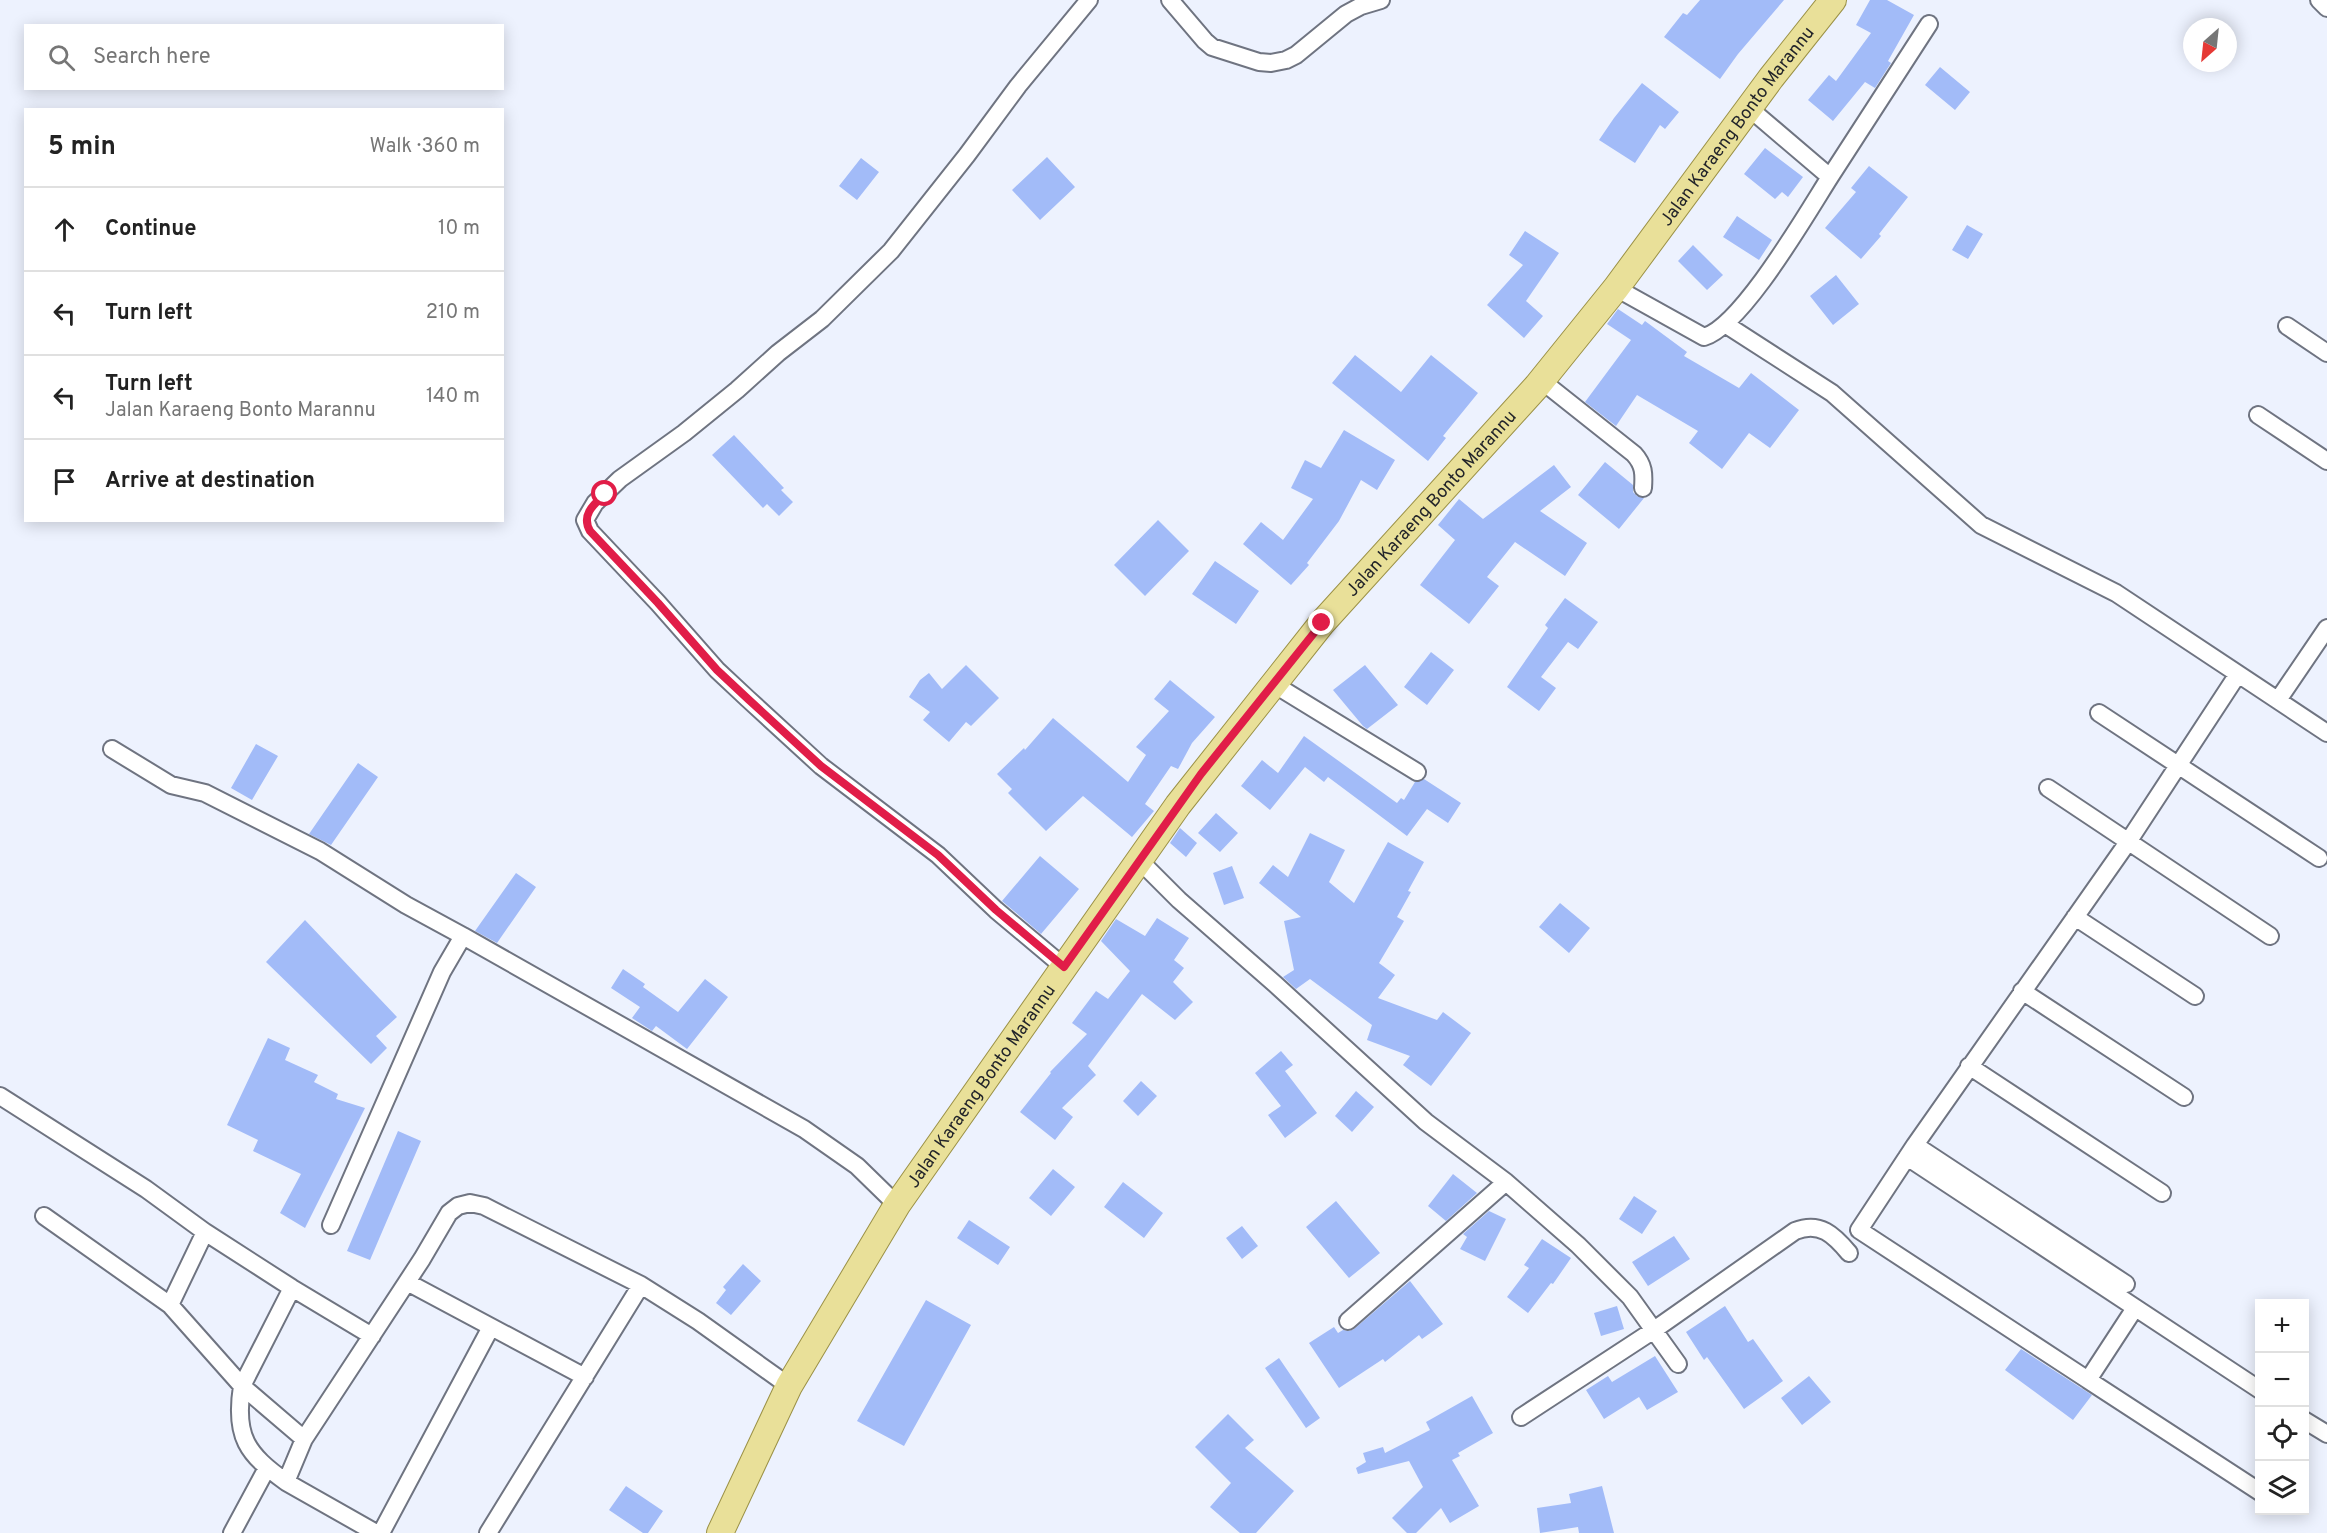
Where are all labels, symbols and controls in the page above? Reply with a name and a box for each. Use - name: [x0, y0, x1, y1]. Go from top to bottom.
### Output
- north arrow: [2183, 18, 2237, 72]
- street label: Jalan Karaeng Bonto Marannu: [1656, 22, 1820, 231]
- search box: [24, 24, 504, 90]
- icon: search: [45, 41, 78, 74]
- text: Search here: [93, 44, 211, 71]
- text: 5 min: [48, 131, 116, 164]
- text: Walk · 360 m: [369, 134, 480, 160]
- icon: ahead: [48, 213, 81, 246]
- text: Continue: [105, 216, 196, 243]
- text: 10 m: [438, 216, 480, 242]
- icon: left: [48, 297, 81, 330]
- text: Turn left: [105, 300, 193, 327]
- text: 210 m: [426, 300, 480, 326]
- text: Turn left: [105, 371, 193, 398]
- icon: left: [48, 381, 81, 414]
- text: 140 m: [426, 384, 480, 410]
- text: Jalan Karaeng Bonto Marannu: [105, 398, 376, 424]
- street label: Jalan Karaeng Bonto Marannu: [1341, 406, 1522, 602]
- icon: arrive: [48, 465, 81, 498]
- text: Arrive at destination: [105, 468, 315, 495]
- route start: [591, 480, 617, 506]
- route end: [1308, 609, 1334, 635]
- street label: Jalan Karaeng Bonto Marannu: [903, 980, 1062, 1193]
- map controls: [2255, 1299, 2309, 1515]
- button: +: [2255, 1299, 2309, 1353]
- button: −: [2255, 1353, 2309, 1407]
- button: locate: [2255, 1407, 2309, 1461]
- button: layers: [2255, 1461, 2309, 1515]

